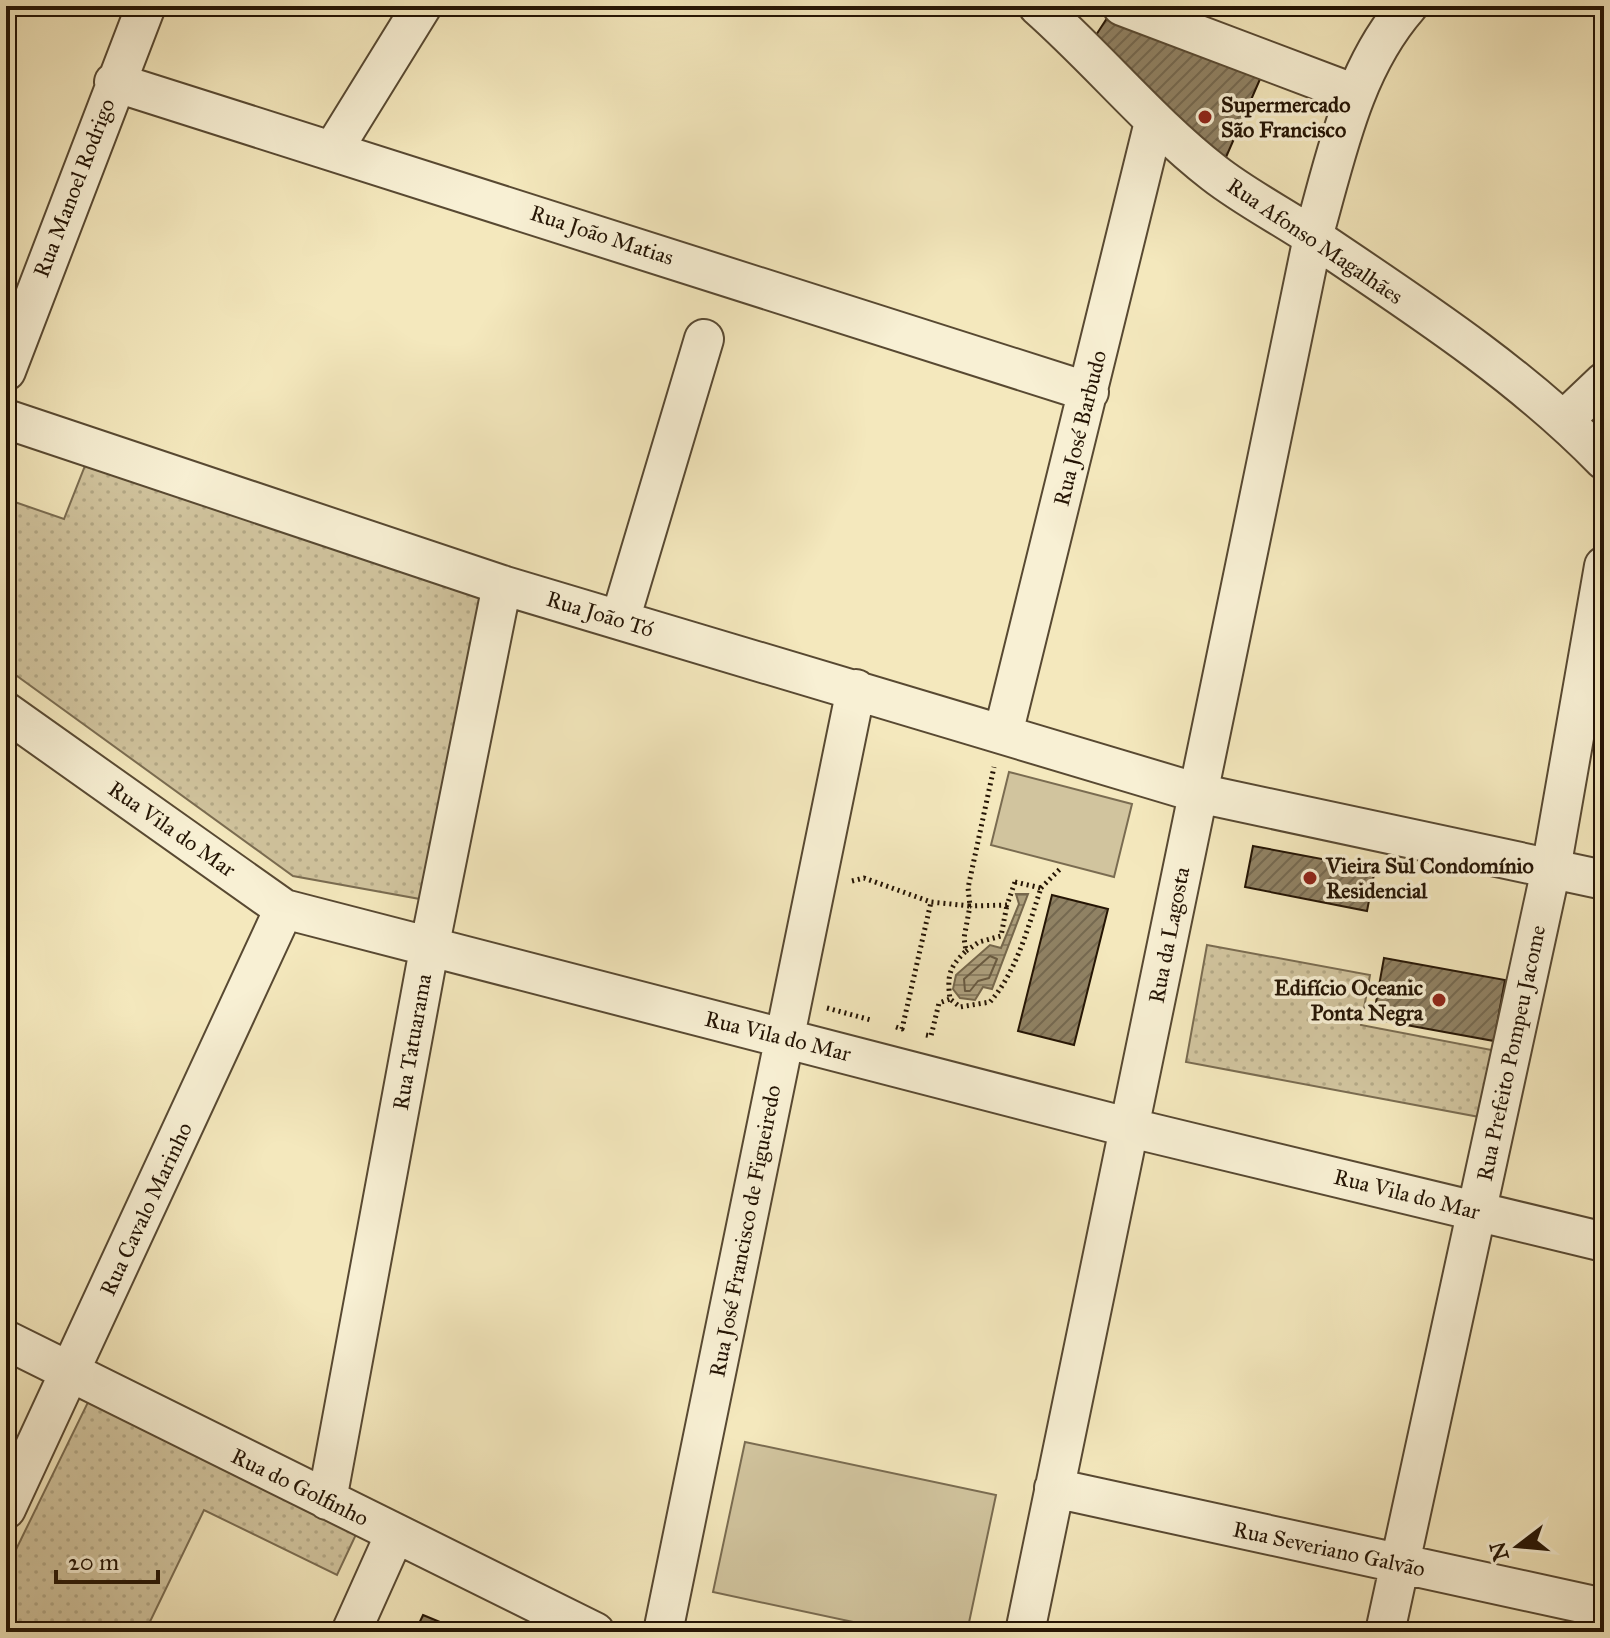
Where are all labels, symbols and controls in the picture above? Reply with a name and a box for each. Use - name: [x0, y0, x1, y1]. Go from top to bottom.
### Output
- place label: Supermercado São Francisco: [1221, 91, 1350, 143]
- street label: Rua Manoel Rodrigo: [27, 95, 121, 281]
- marker: Supermercado São Francisco: [1196, 108, 1214, 126]
- street label: Rua Afonso Magalhães: [1222, 172, 1408, 310]
- street label: Rua João Matias: [527, 199, 677, 271]
- street label: Rua José Barbudo: [1048, 347, 1112, 509]
- street label: Rua João Tó: [543, 585, 657, 643]
- street label: Rua Vila do Mar: [103, 775, 242, 883]
- place label: Vieira Sul Condomínio Residencial: [1325, 852, 1534, 904]
- street label: Rua da Lagosta: [1143, 864, 1196, 1005]
- marker: Vieira Sul Condomínio Residencial: [1301, 869, 1319, 887]
- street label: Rua Prefeito Pompeu Jacome: [1471, 923, 1551, 1183]
- street label: Rua Tatuarama: [387, 971, 437, 1112]
- place label: Edifício Oceanic Ponta Negra: [1274, 974, 1424, 1026]
- marker: Edifício Oceanic Ponta Negra: [1430, 991, 1448, 1009]
- street label: Rua Vila do Mar: [702, 1005, 855, 1067]
- street label: Rua José Francisco de Figueiredo: [703, 1083, 787, 1379]
- street label: Rua Cavalo Marinho: [94, 1118, 198, 1300]
- street label: Rua Vila do Mar: [1331, 1163, 1484, 1225]
- street label: Rua do Golfinho: [227, 1442, 373, 1532]
- north arrow: [1478, 1506, 1558, 1586]
- street label: Rua Severiano Galvão: [1230, 1515, 1428, 1583]
- scale bar: [56, 1534, 158, 1584]
- text: N: [1484, 1538, 1515, 1564]
- text: 20 m: [68, 1547, 119, 1577]

